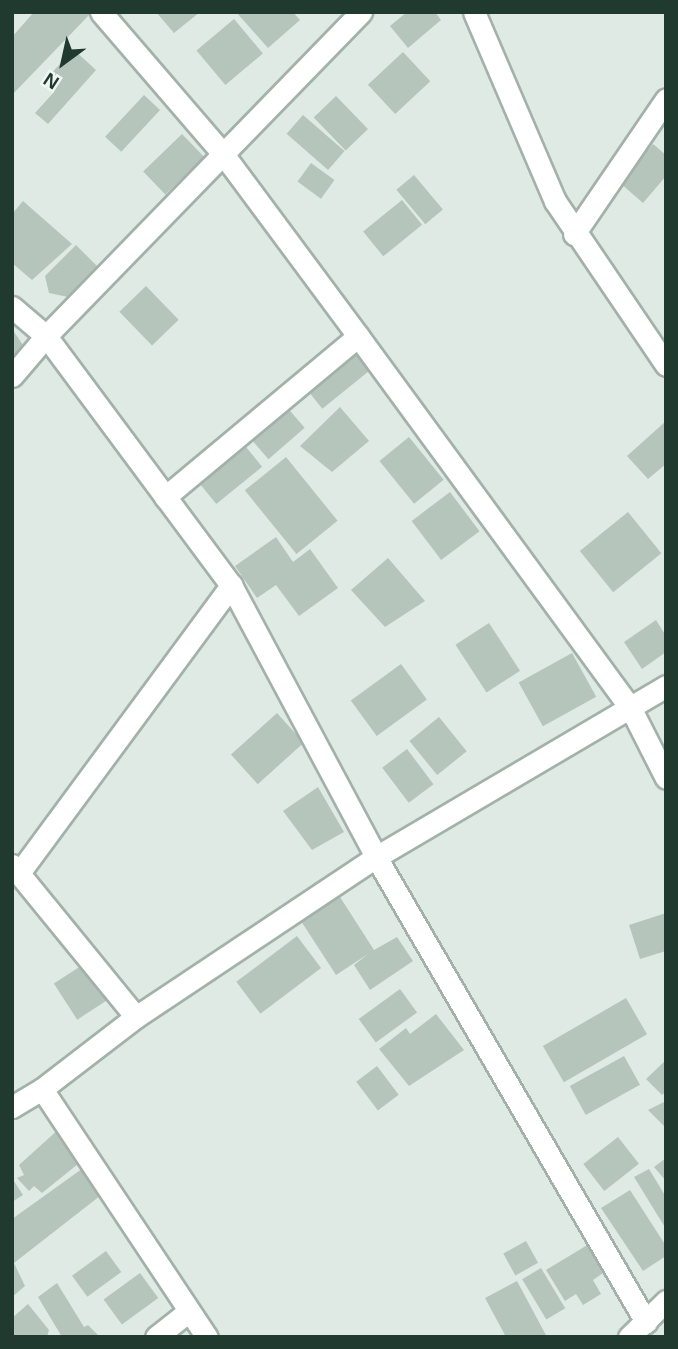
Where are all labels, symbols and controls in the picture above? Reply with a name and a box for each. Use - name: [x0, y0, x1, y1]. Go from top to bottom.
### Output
- north arrow: [28, 28, 98, 98]
- text: N: [40, 68, 63, 94]

